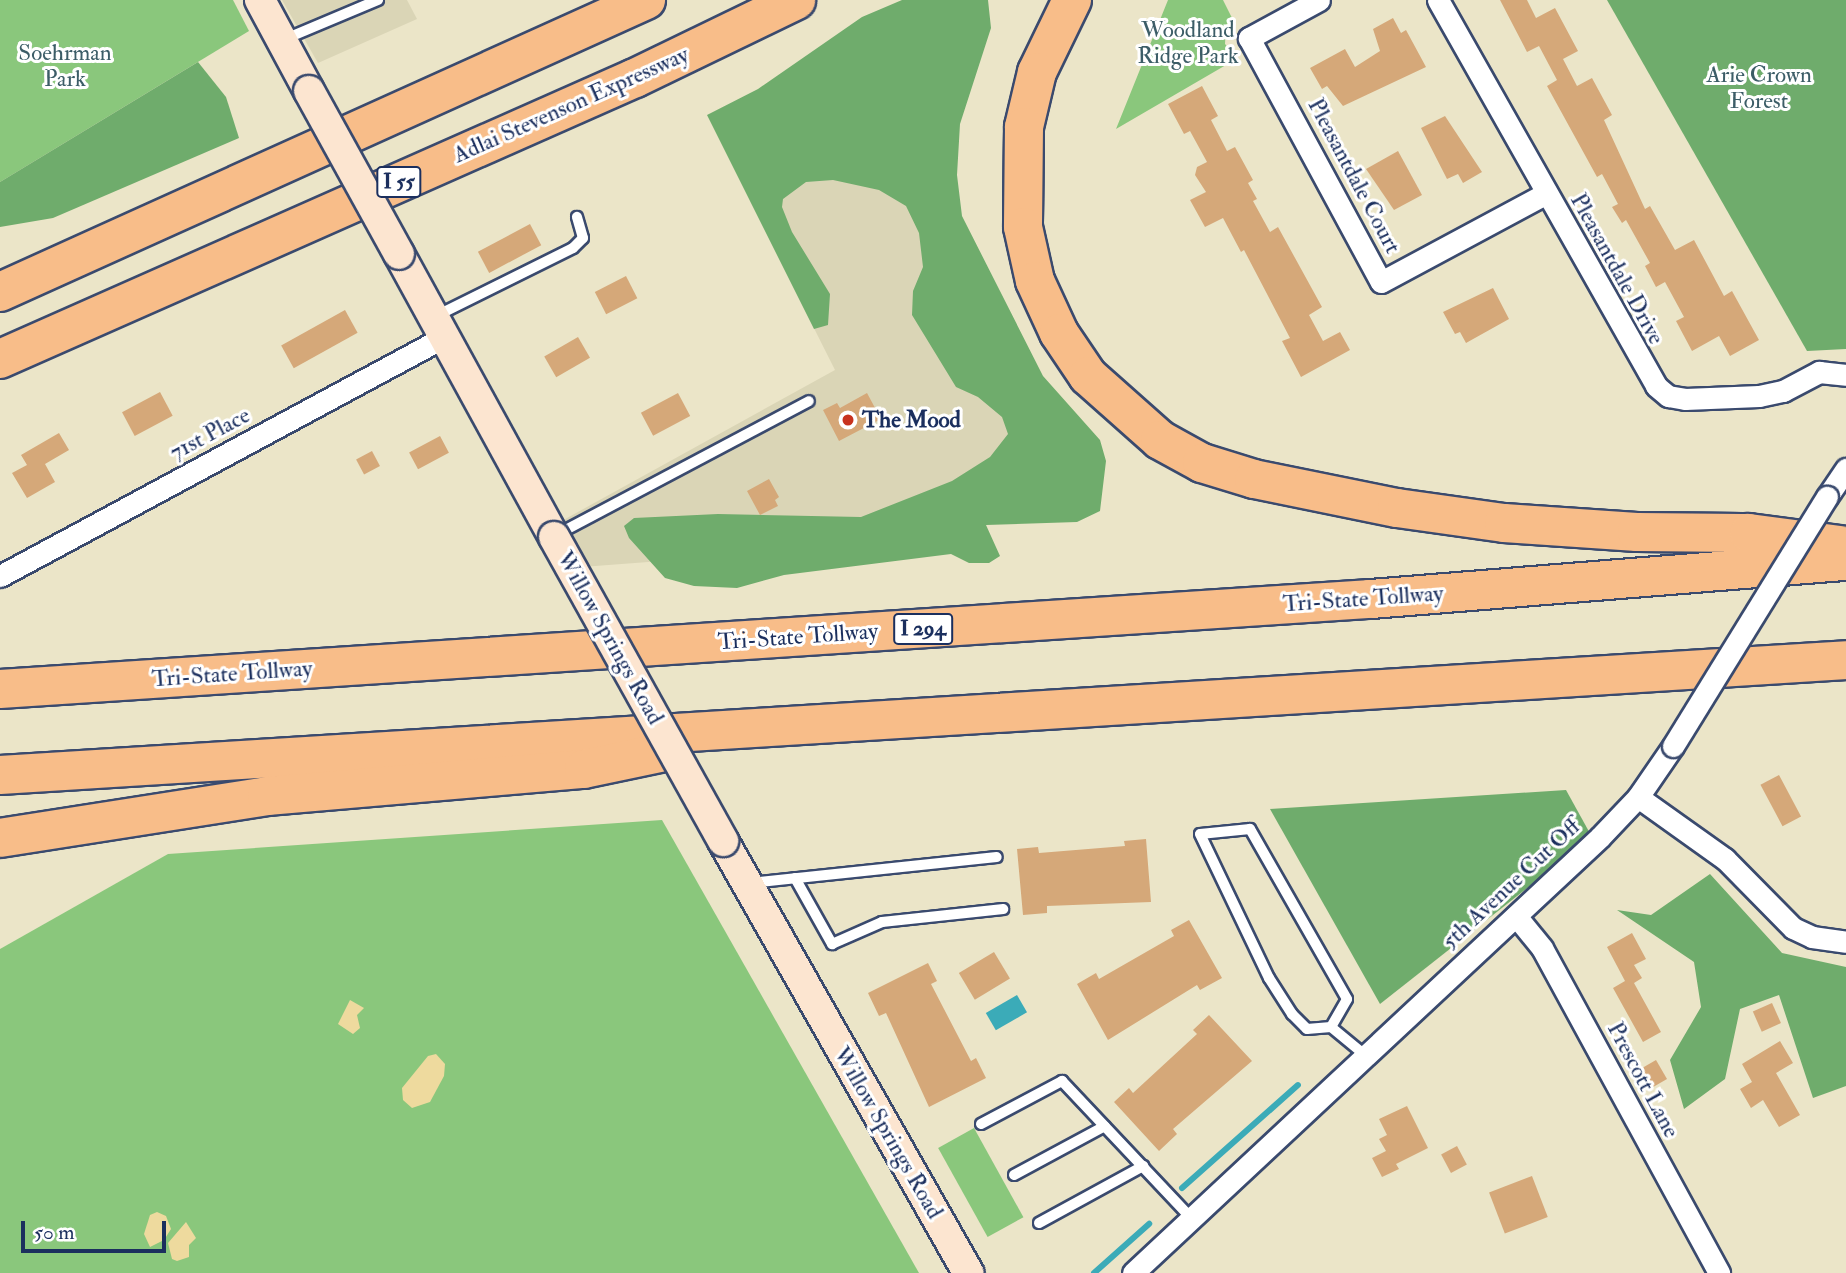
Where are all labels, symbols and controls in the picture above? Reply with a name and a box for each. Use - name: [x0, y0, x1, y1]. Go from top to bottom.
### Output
- park label: Woodland Ridge Park: [1137, 16, 1239, 70]
- park label: Soehrman Park: [18, 39, 112, 93]
- street label: Adlai Stevenson Expressway: [449, 41, 693, 169]
- park label: Arie Crown Forest: [1706, 61, 1812, 115]
- street label: Pleasantdale Court: [1302, 94, 1406, 258]
- road number: I 55: [376, 164, 422, 200]
- street label: Pleasantdale Drive: [1564, 189, 1670, 349]
- street label: 71st Place: [165, 401, 255, 467]
- place label: The Mood: [862, 406, 961, 434]
- marker: The Mood: [840, 412, 856, 428]
- street label: Willow Springs Road: [551, 546, 669, 730]
- street label: Tri-State Tollway: [1282, 580, 1444, 618]
- road number: I 294: [892, 612, 954, 646]
- street label: Tri-State Tollway: [717, 618, 879, 656]
- street label: Tri-State Tollway: [151, 655, 313, 693]
- street label: 5th Avenue Cut Off: [1436, 813, 1586, 955]
- street label: Prescott Lane: [1601, 1018, 1685, 1142]
- street label: Willow Springs Road: [828, 1042, 948, 1224]
- scale bar: [24, 1206, 170, 1250]
- text: 50 m: [34, 1219, 75, 1246]

